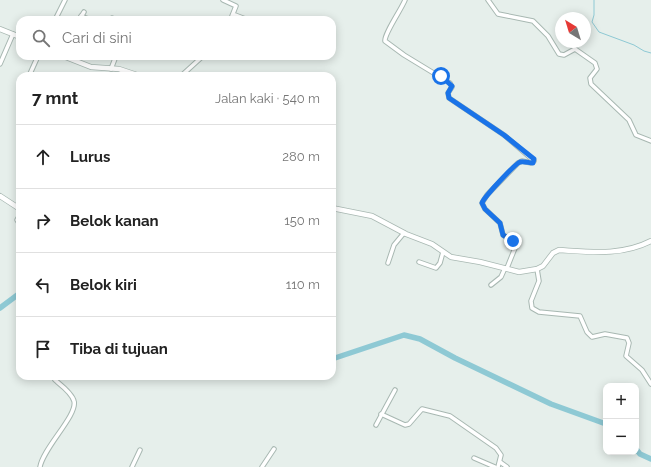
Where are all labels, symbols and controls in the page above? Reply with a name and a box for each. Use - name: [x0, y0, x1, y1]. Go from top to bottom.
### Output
- north arrow: [555, 12, 591, 48]
- search box: [16, 16, 336, 60]
- icon: search: [30, 27, 52, 49]
- text: Cari di sini: [62, 29, 132, 47]
- route start: [432, 67, 450, 85]
- text: 7 mnt: [32, 88, 78, 108]
- text: Jalan kaki · 540 m: [215, 91, 320, 106]
- icon: ahead: [32, 146, 54, 168]
- text: Lurus: [70, 148, 111, 166]
- text: 280 m: [282, 149, 320, 164]
- icon: right: [32, 210, 54, 232]
- text: Belok kanan: [70, 212, 159, 230]
- text: 150 m: [284, 213, 320, 228]
- route end: [504, 232, 522, 250]
- icon: left: [32, 274, 54, 296]
- text: Belok kiri: [70, 276, 137, 294]
- text: 110 m: [286, 277, 320, 292]
- icon: arrive: [32, 338, 54, 360]
- text: Tiba di tujuan: [70, 340, 168, 358]
- map controls: [603, 383, 639, 455]
- button: +: [603, 383, 639, 419]
- button: −: [603, 419, 639, 455]

